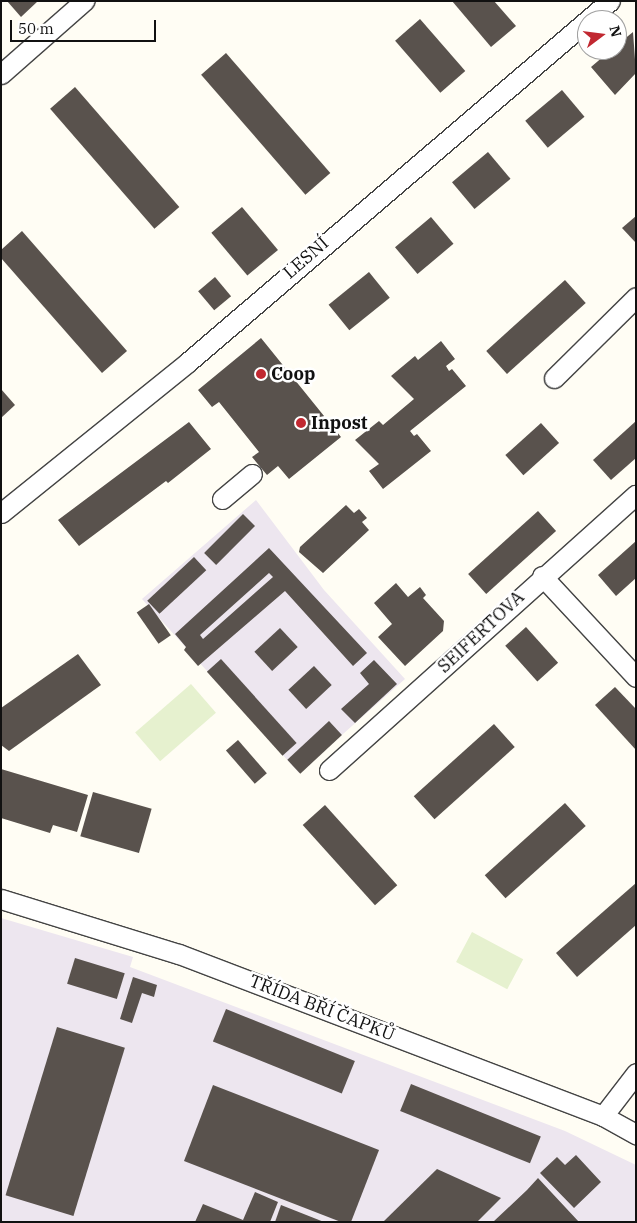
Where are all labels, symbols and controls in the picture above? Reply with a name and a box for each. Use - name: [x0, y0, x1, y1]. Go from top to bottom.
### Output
- scale bar: [12, 10, 159, 42]
- north arrow: [577, 10, 627, 60]
- text: 50 m: [18, 19, 54, 38]
- text: N: [605, 24, 626, 39]
- street label: LESNÍ: [279, 232, 333, 284]
- place label: Coop: [271, 363, 315, 385]
- marker: Coop: [255, 368, 267, 380]
- place label: Inpost: [311, 412, 368, 434]
- marker: Inpost: [295, 417, 307, 429]
- street label: SEIFERTOVA: [433, 586, 529, 678]
- street label: TŘÍDA BŘÍ ČAPKŮ: [246, 970, 398, 1046]

